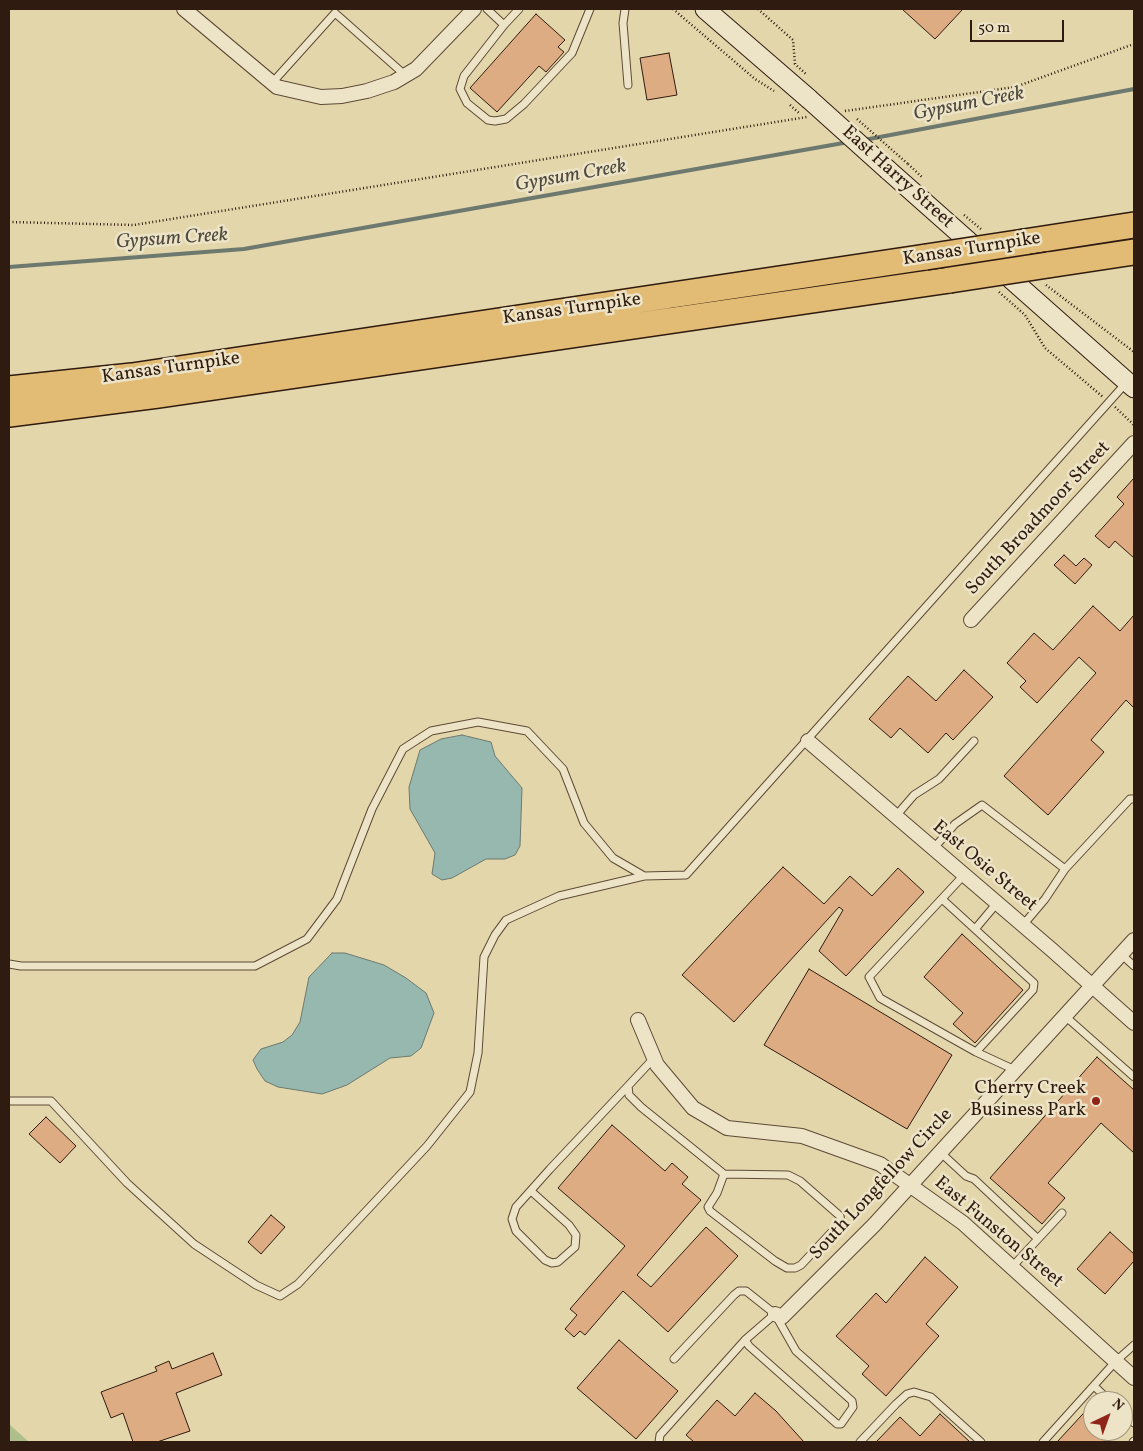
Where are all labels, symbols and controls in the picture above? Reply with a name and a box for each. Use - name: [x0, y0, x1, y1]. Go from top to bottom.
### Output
- scale bar: [973, 10, 1067, 42]
- text: 50 m: [978, 18, 1010, 39]
- water label: Gypsum Creek: [912, 83, 1026, 127]
- street label: East Harry Street: [836, 122, 958, 234]
- water label: Gypsum Creek: [514, 155, 628, 199]
- water label: Gypsum Creek: [115, 224, 229, 256]
- street label: Kansas Turnpike: [902, 228, 1042, 272]
- street label: Kansas Turnpike: [502, 289, 642, 331]
- street label: Kansas Turnpike: [101, 348, 241, 390]
- street label: South Broadmoor Street: [962, 437, 1116, 601]
- street label: East Osie Street: [927, 817, 1041, 917]
- place label: Cherry Creek Business Park: [970, 1079, 1086, 1123]
- marker: Cherry Creek Business Park: [1090, 1095, 1102, 1107]
- street label: South Longfellow Circle: [806, 1104, 958, 1266]
- street label: East Funston Street: [929, 1172, 1067, 1294]
- north arrow: [1083, 1391, 1133, 1441]
- text: N: [1108, 1395, 1128, 1416]

